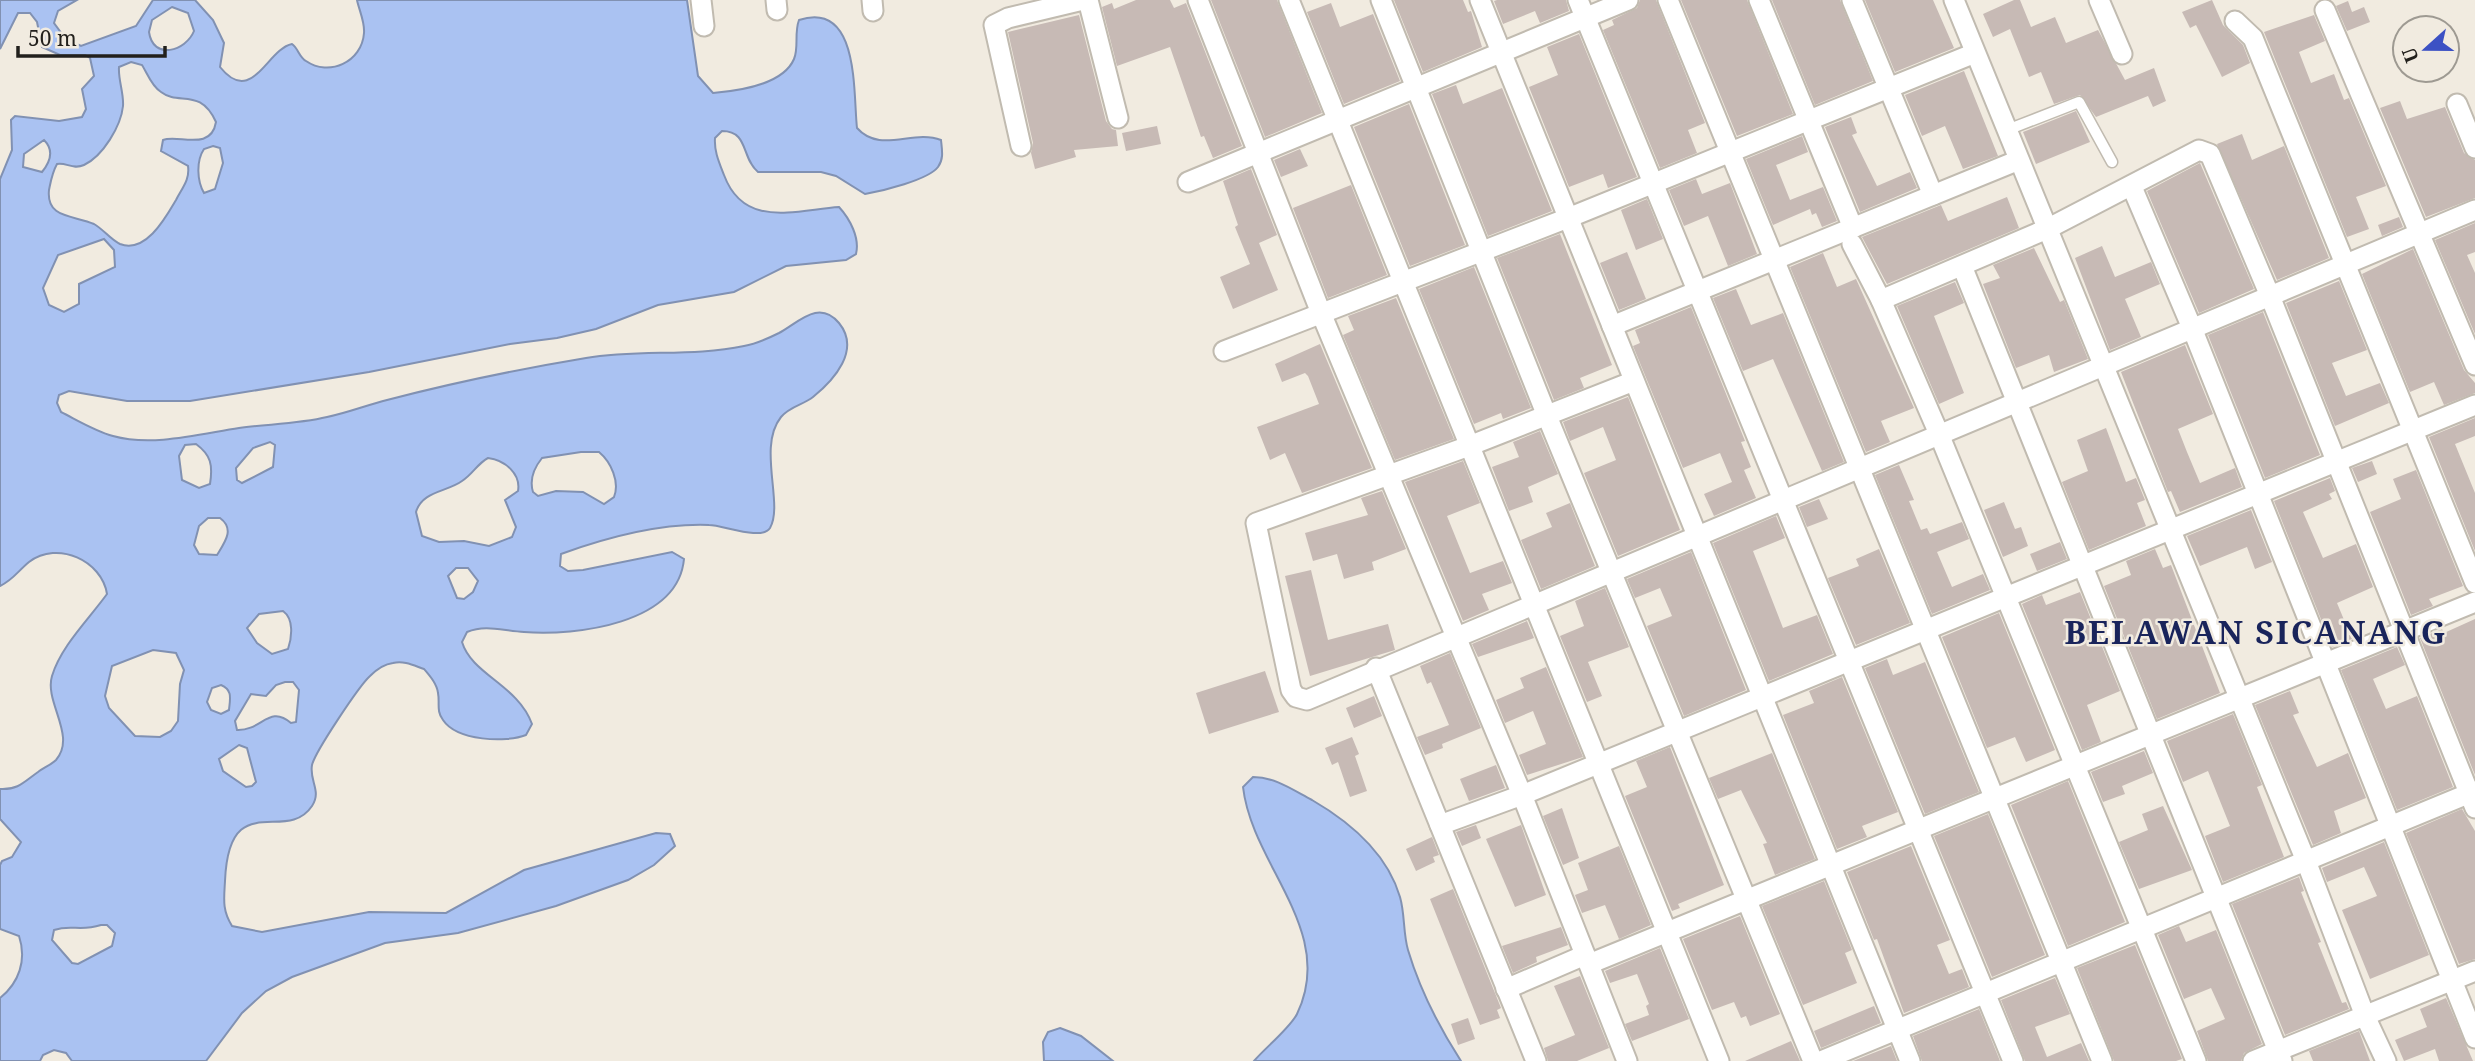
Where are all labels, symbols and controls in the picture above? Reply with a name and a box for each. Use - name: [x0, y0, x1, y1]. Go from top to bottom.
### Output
- scale bar: [18, 14, 164, 58]
- north arrow: [2391, 14, 2461, 84]
- text: 50 m: [28, 24, 77, 52]
- text: U: [2395, 44, 2425, 66]
- district label: BELAWAN SICANANG: [2065, 610, 2447, 653]

